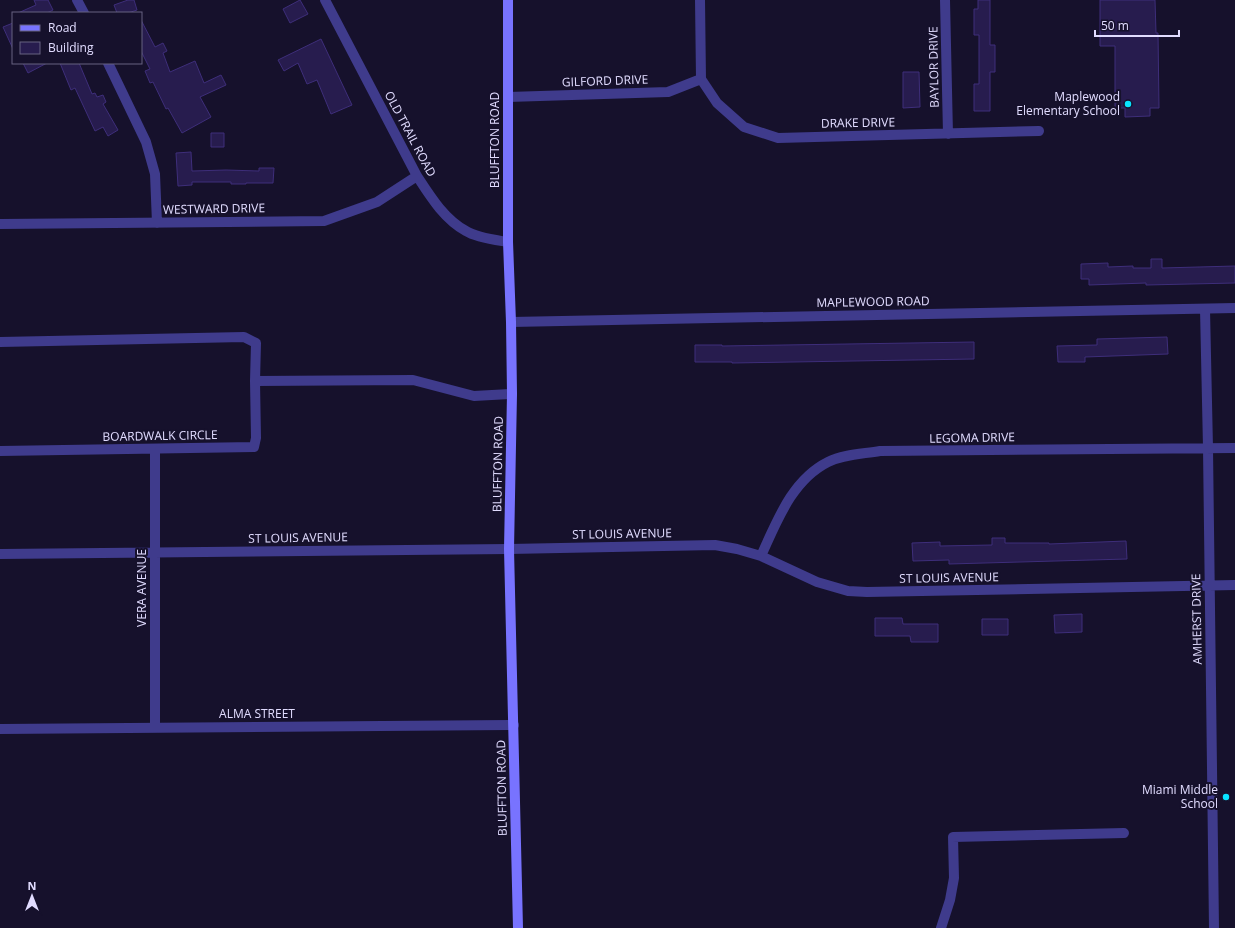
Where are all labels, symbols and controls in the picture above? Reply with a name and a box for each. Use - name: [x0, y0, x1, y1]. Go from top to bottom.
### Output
- legend: [12, 12, 142, 64]
- scale bar: [1095, 12, 1179, 38]
- text: 50 m: [1101, 17, 1129, 34]
- text: Road: [48, 19, 77, 36]
- street label: BAYLOR DRIVE: [924, 26, 943, 108]
- text: Building: [48, 39, 94, 56]
- street label: GILFORD DRIVE: [562, 70, 648, 91]
- street label: OLD TRAIL ROAD: [381, 88, 440, 180]
- place label: Maplewood Elementary School: [1016, 88, 1120, 119]
- street label: BLUFFTON ROAD: [486, 92, 503, 188]
- marker: Maplewood Elementary School: [1123, 99, 1133, 109]
- street label: DRAKE DRIVE: [821, 113, 895, 132]
- street label: WESTWARD DRIVE: [163, 199, 265, 218]
- street label: MAPLEWOOD ROAD: [816, 292, 930, 311]
- street label: BLUFFTON ROAD: [488, 416, 507, 512]
- street label: BOARDWALK CIRCLE: [102, 426, 218, 445]
- street label: LEGOMA DRIVE: [929, 428, 1015, 447]
- street label: ST LOUIS AVENUE: [572, 524, 672, 543]
- street label: ST LOUIS AVENUE: [248, 528, 348, 547]
- street label: VERA AVENUE: [133, 549, 150, 627]
- street label: ST LOUIS AVENUE: [899, 568, 999, 587]
- street label: AMHERST DRIVE: [1187, 573, 1206, 665]
- street label: ALMA STREET: [219, 705, 295, 722]
- street label: BLUFFTON ROAD: [492, 740, 511, 836]
- place label: Miami Middle School: [1142, 781, 1218, 812]
- marker: Miami Middle School: [1221, 792, 1231, 802]
- north arrow: [12, 876, 52, 916]
- text: N: [28, 878, 36, 893]

